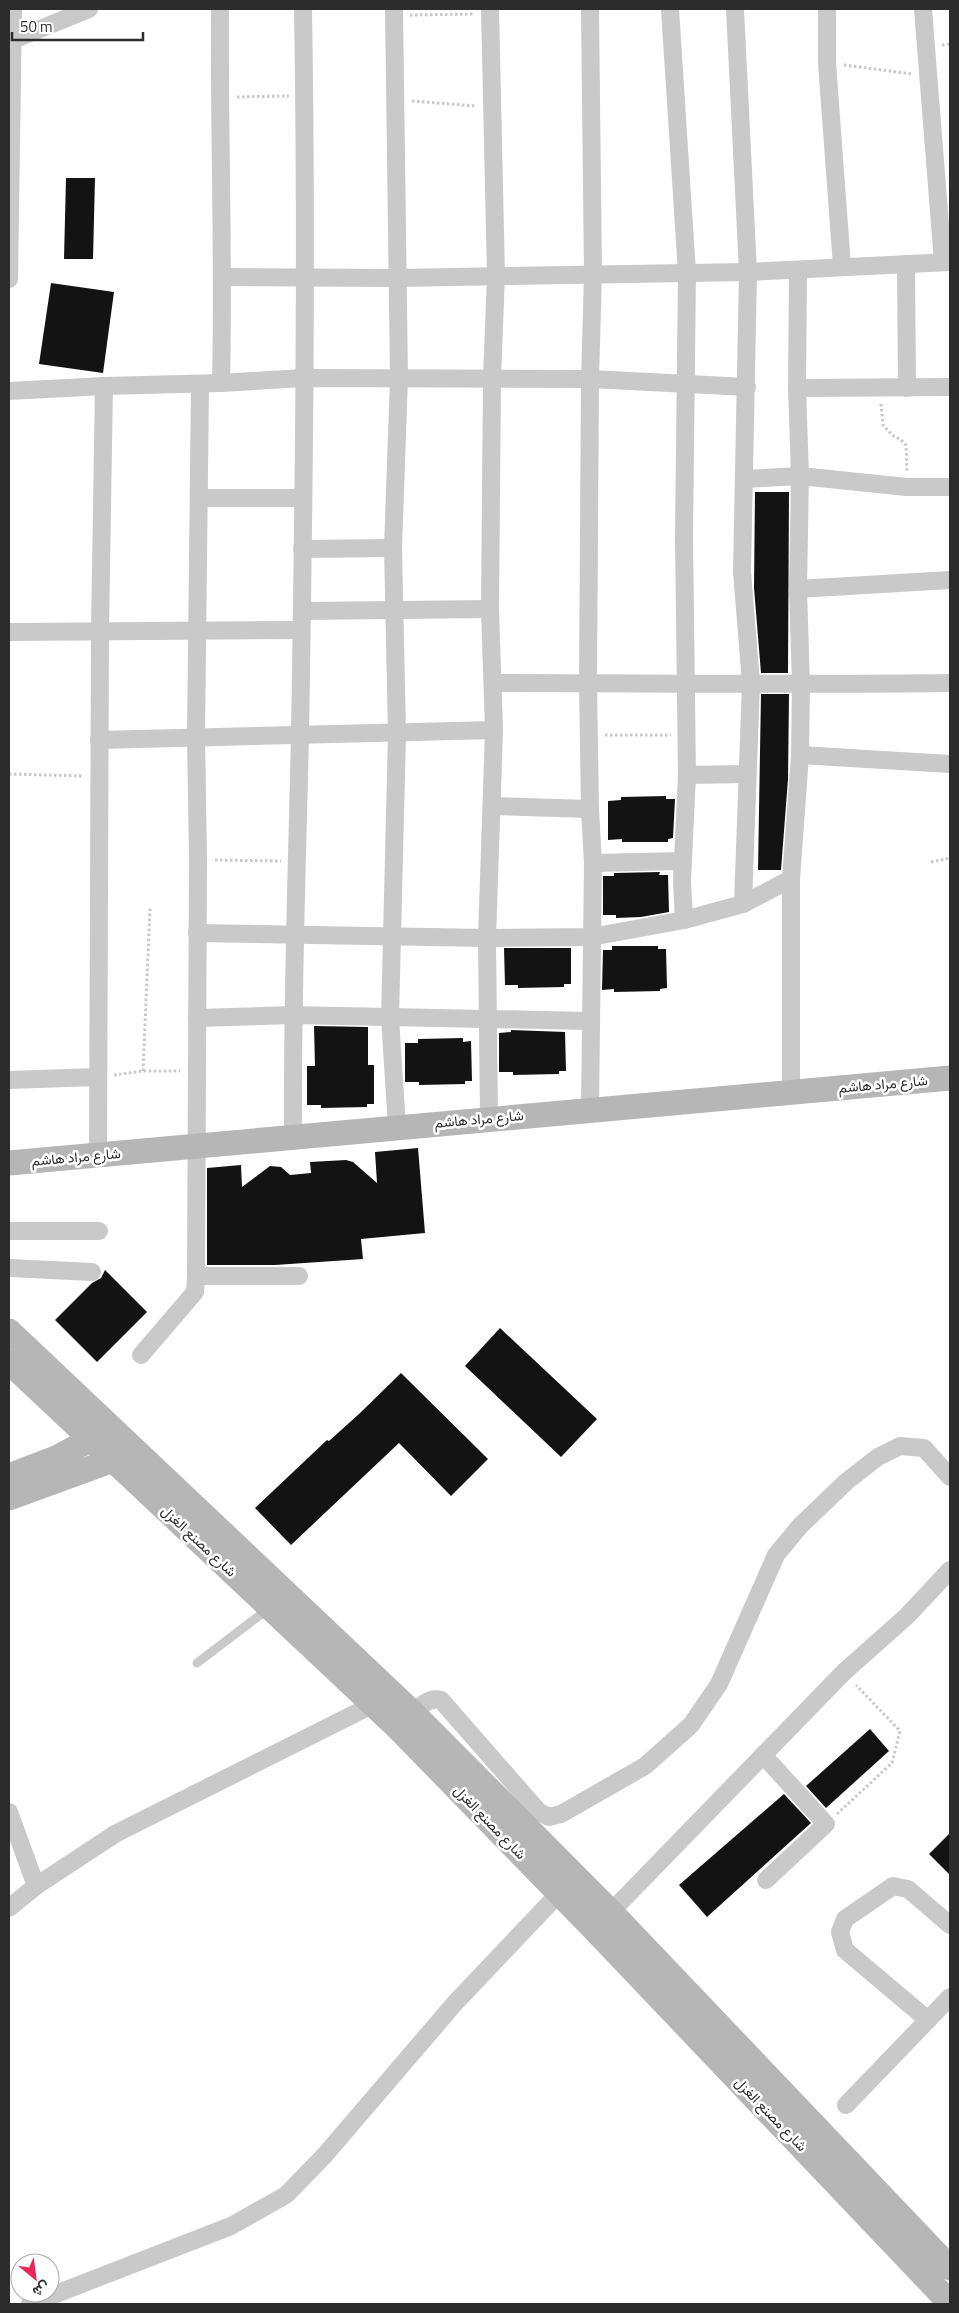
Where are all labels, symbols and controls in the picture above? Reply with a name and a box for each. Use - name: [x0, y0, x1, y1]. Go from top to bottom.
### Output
- scale bar: [12, 10, 144, 42]
- text: 50 m: [20, 15, 53, 38]
- street label: شارع مراد هاشم: [837, 1069, 929, 1099]
- street label: شارع مراد هاشم: [433, 1104, 525, 1134]
- street label: شارع مراد هاشم: [30, 1142, 122, 1172]
- street label: شارع مصنع الغزل: [156, 1500, 242, 1582]
- street label: شارع مصنع الغزل: [449, 1780, 531, 1864]
- street label: شارع مصنع الغزل: [730, 2072, 812, 2156]
- north arrow: [10, 2253, 60, 2303]
- text: ش: [29, 2277, 54, 2303]

